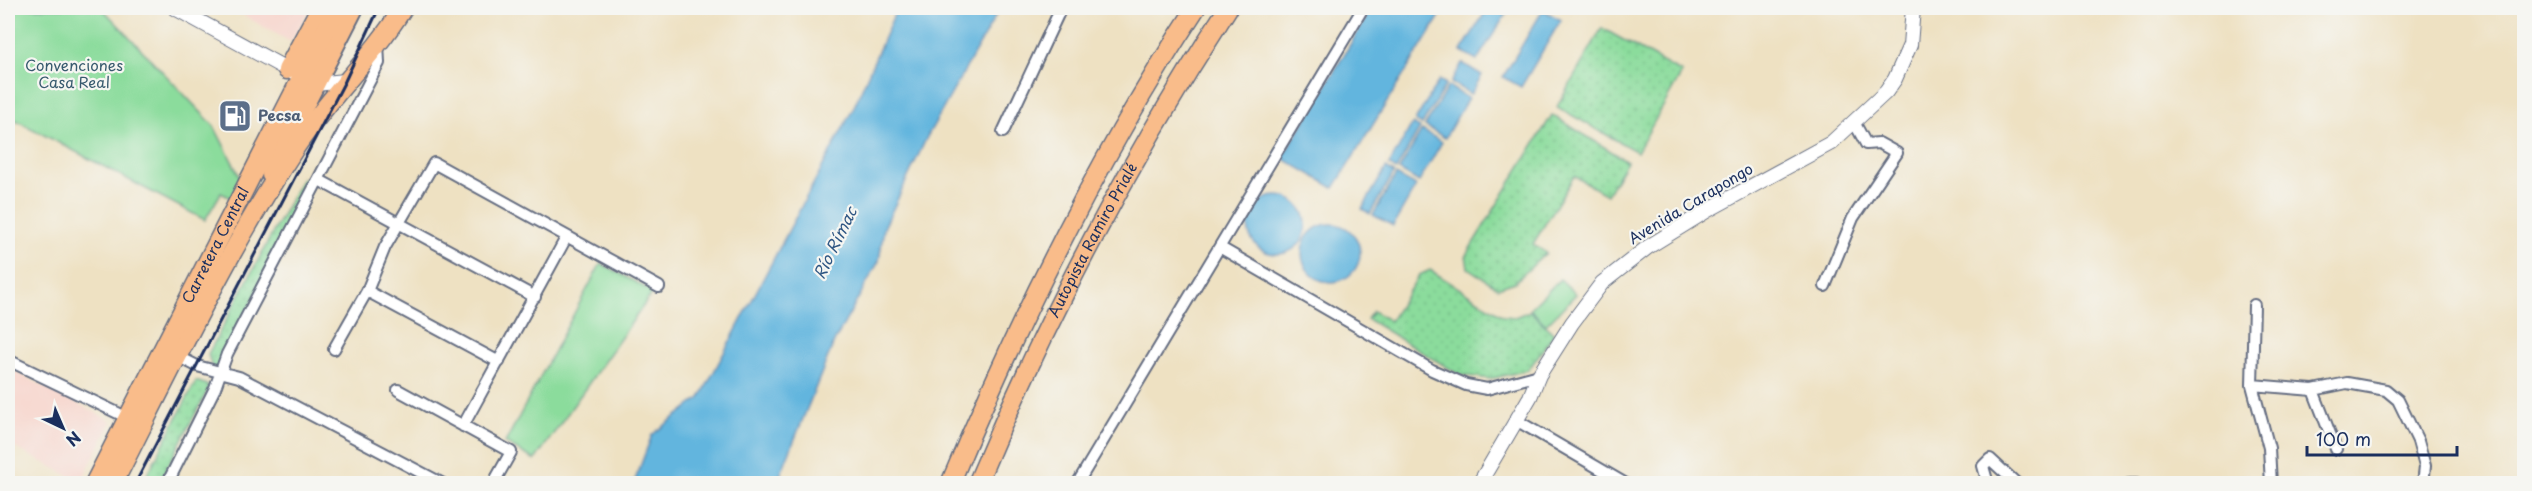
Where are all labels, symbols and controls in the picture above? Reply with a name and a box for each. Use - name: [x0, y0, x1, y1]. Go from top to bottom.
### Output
- park label: Convenciones Casa Real: [25, 53, 123, 93]
- fuel station icon: Pecsa: [217, 98, 253, 134]
- place label: Pecsa: [258, 103, 301, 126]
- street label: Avenida Carapongo: [1624, 156, 1757, 249]
- street label: Autopista Ramiro Prialé: [1041, 158, 1142, 321]
- street label: Carretera Central: [175, 182, 254, 307]
- water label: Río Rímac: [806, 201, 862, 283]
- north arrow: [33, 398, 93, 458]
- scale bar: [2307, 419, 2457, 457]
- text: 100 m: [2316, 425, 2371, 452]
- text: N: [61, 426, 87, 453]

